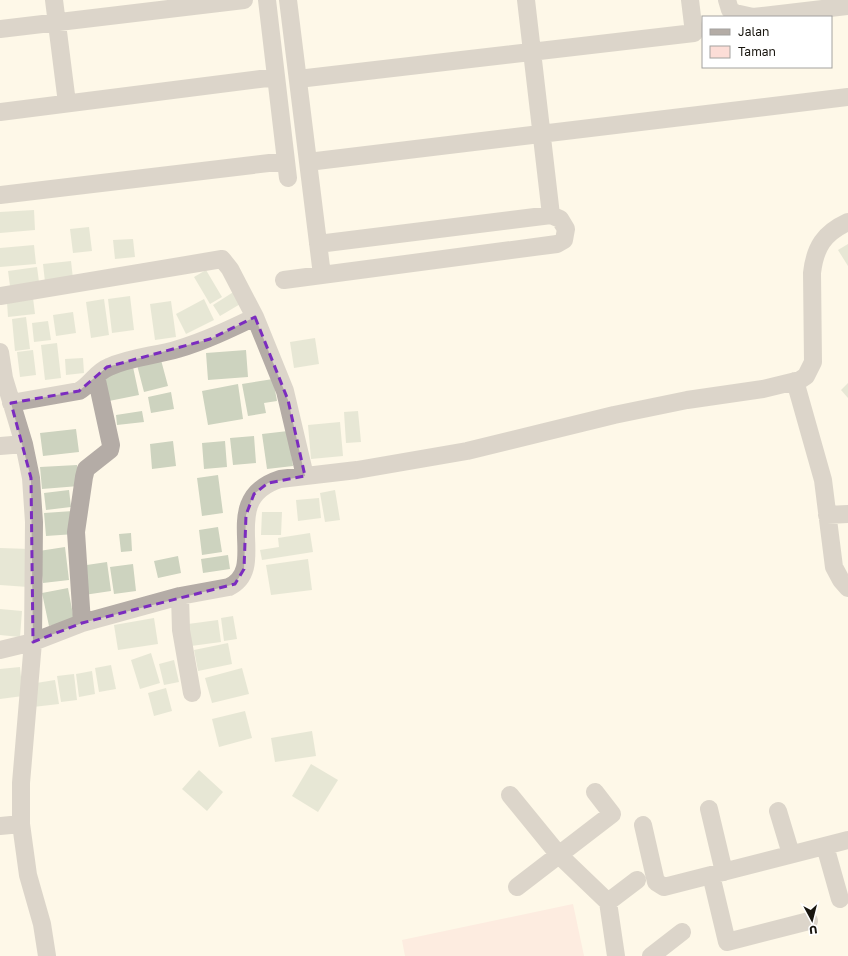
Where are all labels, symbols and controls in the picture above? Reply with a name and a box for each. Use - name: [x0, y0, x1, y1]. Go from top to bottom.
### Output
- legend: [702, 16, 832, 68]
- text: Jalan: [738, 24, 769, 39]
- text: Taman: [738, 44, 776, 59]
- north arrow: [792, 900, 832, 940]
- text: U: [809, 923, 818, 937]

